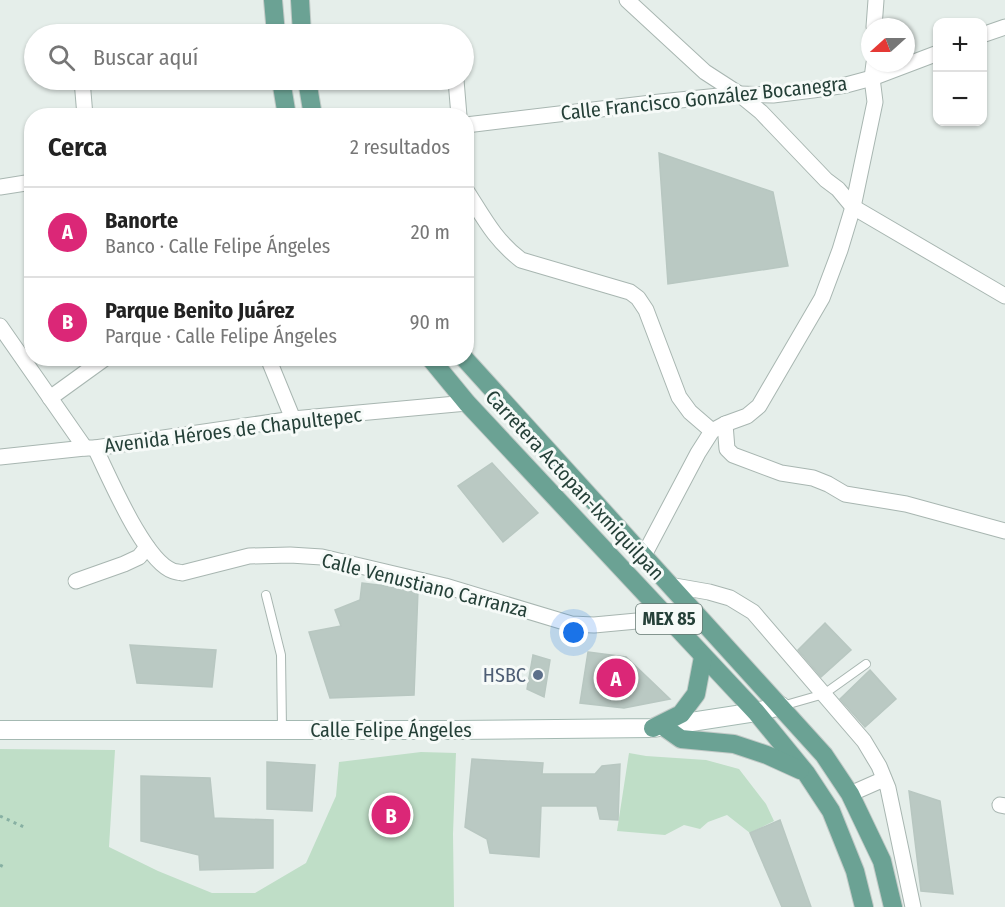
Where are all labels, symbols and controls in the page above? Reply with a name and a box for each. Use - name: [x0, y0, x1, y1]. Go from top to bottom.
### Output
- north arrow: [861, 18, 915, 72]
- map controls: [933, 18, 987, 126]
- button: +: [933, 18, 987, 72]
- search box: [24, 24, 474, 90]
- icon: search: [45, 41, 78, 74]
- text: Buscar aquí: [93, 44, 198, 71]
- street label: Calle Francisco González Bocanegra: [560, 71, 848, 125]
- button: −: [933, 72, 987, 126]
- text: Cerca: [48, 132, 107, 163]
- text: 2 resultados: [350, 135, 450, 159]
- text: Banorte: [105, 207, 178, 234]
- text: A: [62, 220, 73, 244]
- text: 20 m: [411, 220, 450, 244]
- text: Banco · Calle Felipe Ángeles: [105, 234, 330, 258]
- text: Parque Benito Juárez: [105, 297, 294, 324]
- text: B: [62, 310, 73, 334]
- text: 90 m: [410, 310, 450, 334]
- text: Parque · Calle Felipe Ángeles: [105, 324, 337, 348]
- street label: Carretera Actopan-Ixmiquilpan: [481, 385, 669, 585]
- street label: Avenida Héroes de Chapultepec: [103, 402, 364, 458]
- street label: Calle Venustiano Carranza: [319, 548, 531, 622]
- road number: MEX 85: [636, 604, 702, 634]
- your location: [559, 618, 588, 647]
- pin: A: [596, 656, 636, 700]
- place label: HSBC: [483, 663, 526, 687]
- marker: HSBC: [531, 668, 545, 682]
- street label: Calle Felipe Ángeles: [310, 718, 472, 742]
- pin: B: [372, 792, 410, 838]

